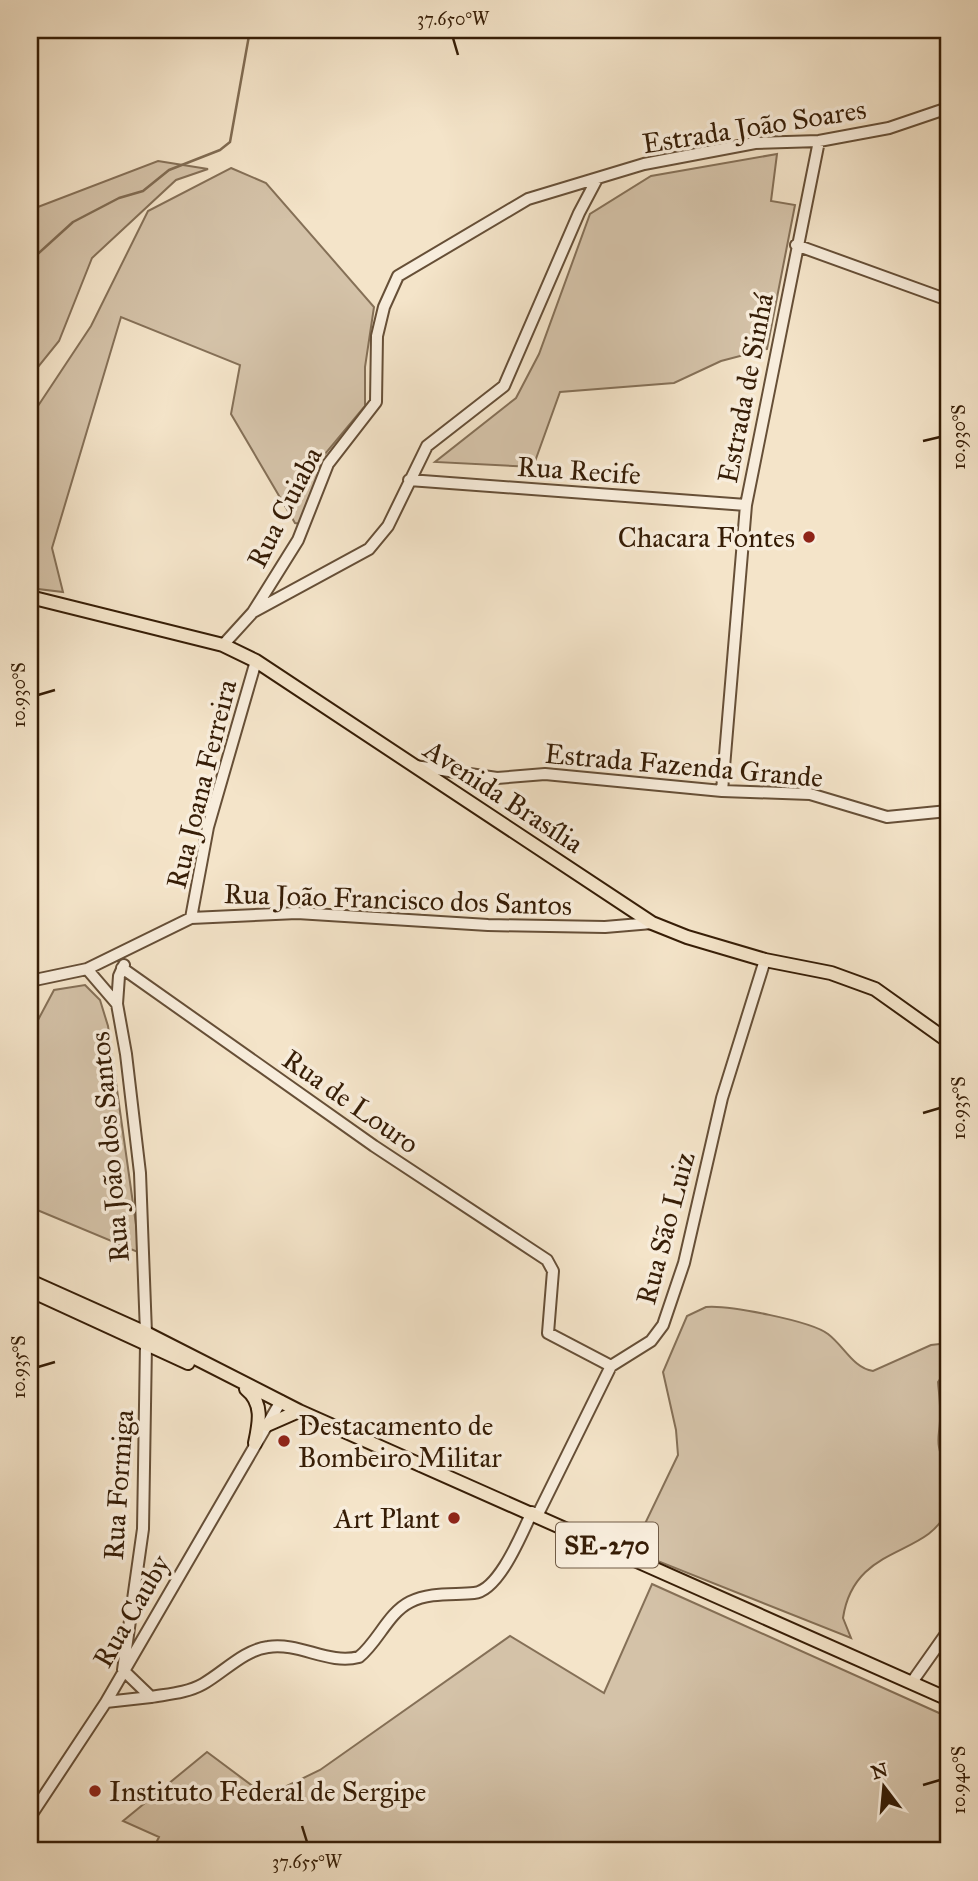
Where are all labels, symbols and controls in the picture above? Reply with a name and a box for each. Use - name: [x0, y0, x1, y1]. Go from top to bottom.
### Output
- text: 37.650°W: [417, 8, 490, 30]
- street label: Estrada João Soares: [640, 92, 868, 161]
- street label: Estrada de Sinhá: [710, 290, 781, 486]
- text: 10.930°S: [948, 404, 970, 470]
- street label: Rua Cuiaba: [239, 441, 330, 574]
- street label: Rua Recife: [516, 449, 642, 492]
- place label: Chacara Fontes: [618, 520, 795, 555]
- marker: Chacara Fontes: [801, 529, 817, 545]
- text: 10.930°S: [8, 662, 30, 728]
- street label: Rua Joana Ferreira: [159, 676, 244, 892]
- street label: Avenida Brasília: [417, 731, 590, 861]
- street label: Estrada Fazenda Grande: [543, 736, 825, 795]
- street label: Rua João Francisco dos Santos: [223, 876, 573, 923]
- street label: Rua João dos Santos: [82, 1030, 137, 1264]
- street label: Rua de Louro: [276, 1042, 426, 1161]
- text: 10.935°S: [948, 1076, 970, 1140]
- street label: Rua São Luiz: [628, 1148, 703, 1308]
- text: 10.935°S: [8, 1335, 30, 1399]
- street label: Rua Formiga: [96, 1408, 141, 1561]
- place label: Destacamento de Bombeiro Militar: [298, 1408, 502, 1475]
- marker: Destacamento de Bombeiro Militar: [276, 1433, 292, 1449]
- place label: Art Plant: [333, 1501, 440, 1536]
- marker: Art Plant: [446, 1510, 462, 1526]
- road number: SE-270: [556, 1522, 658, 1568]
- street label: Rua Cauby: [85, 1548, 178, 1674]
- text: 10.940°S: [948, 1746, 970, 1814]
- north arrow: [848, 1752, 918, 1822]
- text: N: [869, 1758, 890, 1784]
- place label: Instituto Federal de Sergipe: [109, 1774, 426, 1809]
- marker: Instituto Federal de Sergipe: [87, 1783, 103, 1799]
- text: 37.655°W: [272, 1851, 343, 1873]

